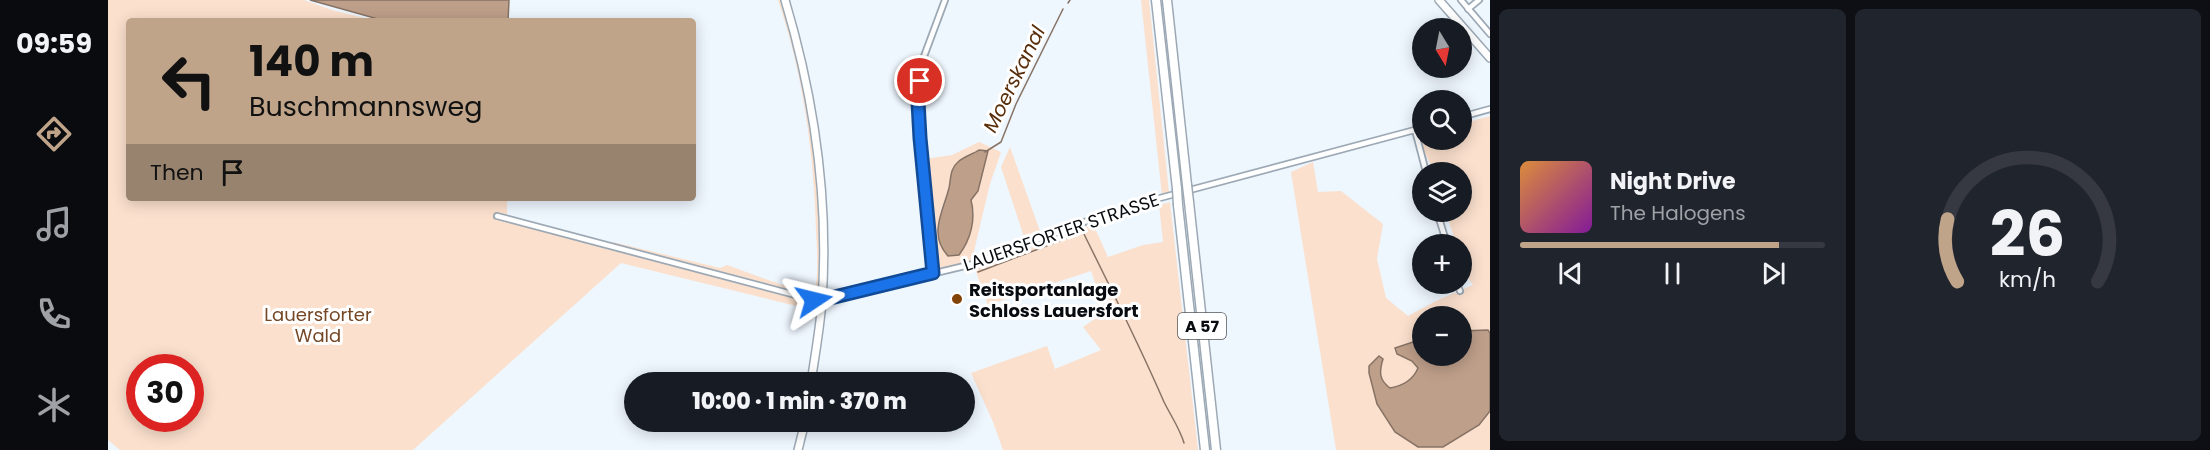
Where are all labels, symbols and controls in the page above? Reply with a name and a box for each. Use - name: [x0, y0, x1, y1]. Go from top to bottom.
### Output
- north arrow: [1412, 18, 1472, 78]
- map controls: [1412, 18, 1472, 366]
- water label: Moerskanal: [976, 21, 1052, 137]
- text: 09:59: [16, 25, 92, 62]
- text: 140 m: [249, 32, 374, 91]
- icon: left: [150, 42, 228, 120]
- pin: [894, 55, 945, 106]
- icon: arrive: [903, 64, 936, 97]
- text: Buschmannsweg: [249, 88, 482, 125]
- button: search: [1412, 90, 1472, 150]
- icon: directions: [33, 113, 75, 155]
- icon: arrive: [216, 156, 249, 189]
- text: Then: [150, 157, 204, 188]
- button: layers: [1412, 162, 1472, 222]
- text: Night Drive: [1610, 166, 1736, 197]
- street label: LAUERSFORTER STRASSE: [960, 187, 1162, 277]
- text: 26: [1990, 190, 2065, 278]
- text: The Halogens: [1610, 199, 1746, 227]
- icon: music: [33, 203, 75, 245]
- button: +: [1412, 234, 1472, 294]
- icon: previous: [1554, 257, 1587, 290]
- icon: pause: [1656, 257, 1689, 290]
- icon: next: [1757, 257, 1790, 290]
- text: km/h: [1999, 264, 2056, 295]
- position arrow: [782, 268, 846, 332]
- place label: Reitsportanlage Schloss Lauersfort: [969, 277, 1139, 323]
- marker: Reitsportanlage Schloss Lauersfort: [950, 292, 964, 306]
- icon: phone: [33, 293, 75, 335]
- park label: Lauersforter Wald: [264, 302, 372, 348]
- button: −: [1412, 306, 1472, 366]
- road number: A 57: [1178, 313, 1226, 339]
- speed limit sign: 30: [126, 354, 204, 432]
- icon: climate: [33, 384, 75, 426]
- text: 10:00 · 1 min · 370 m: [692, 386, 907, 417]

